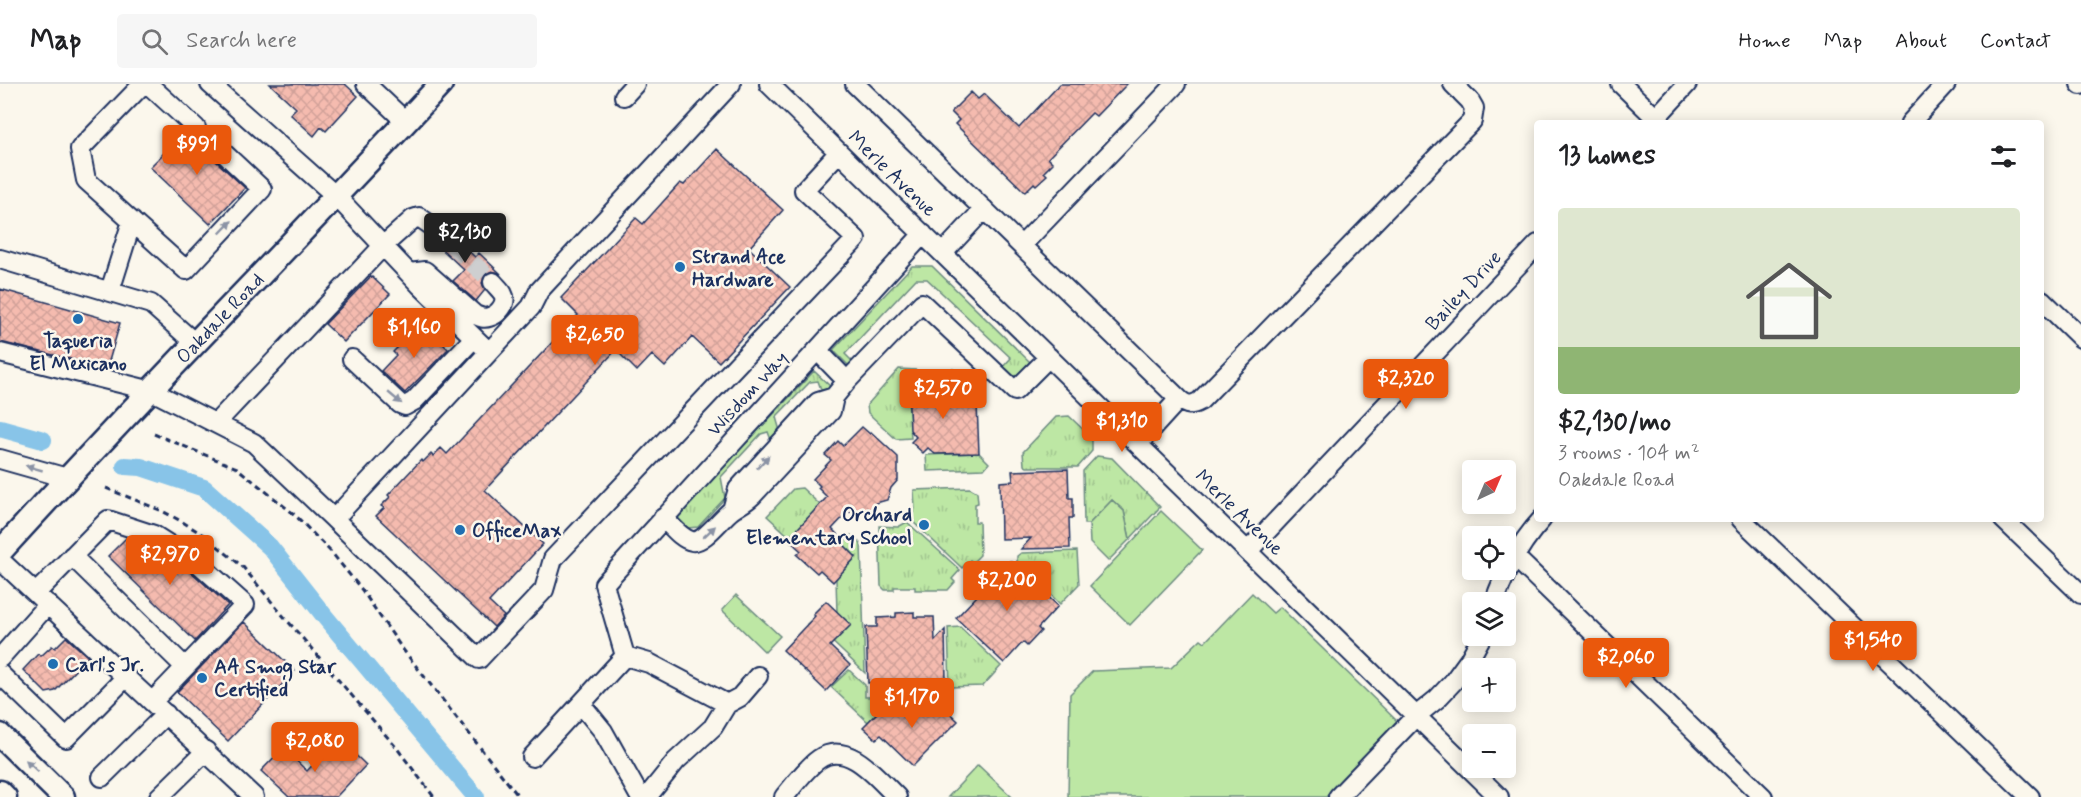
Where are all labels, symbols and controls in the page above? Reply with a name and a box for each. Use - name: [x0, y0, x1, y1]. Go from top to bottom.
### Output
- search box: [117, 14, 537, 68]
- text: Map: [30, 23, 81, 60]
- icon: search: [138, 25, 171, 58]
- text: Search here: [186, 27, 297, 55]
- text: Home: [1739, 27, 1791, 55]
- text: Map: [1824, 27, 1862, 55]
- text: About: [1895, 27, 1947, 55]
- text: Contact: [1980, 27, 2051, 55]
- pin: $991: [161, 125, 233, 176]
- street label: Merle Avenue: [842, 125, 942, 223]
- text: $991: [176, 131, 218, 158]
- text: 13 homes: [1558, 139, 1656, 173]
- icon: filters: [1987, 140, 2020, 173]
- pin: $2,130: [416, 213, 514, 264]
- text: $2,130: [438, 219, 492, 246]
- one-way arrow: [218, 221, 232, 235]
- place label: Strand Ace Hardware: [692, 244, 786, 294]
- street label: Bailey Drive: [1420, 245, 1508, 337]
- icon: home: [1735, 247, 1843, 355]
- marker: Strand Ace Hardware: [673, 260, 687, 274]
- street label: Oakdale Road: [171, 267, 271, 370]
- pin: $1,160: [365, 308, 463, 359]
- marker: Taqueria El Mexicano: [71, 312, 85, 326]
- text: $1,160: [387, 314, 441, 341]
- pin: $2,650: [546, 315, 644, 366]
- text: $2,650: [565, 321, 625, 348]
- place label: Taqueria El Mexicano: [29, 328, 127, 378]
- street label: Wisdom Way: [701, 345, 795, 443]
- pin: $2,320: [1357, 359, 1455, 410]
- text: $2,320: [1377, 365, 1435, 392]
- pin: $2,570: [894, 369, 992, 420]
- text: $2,570: [914, 375, 972, 402]
- one-way arrow: [387, 392, 403, 405]
- pin: $1,310: [1073, 402, 1171, 453]
- text: $2,130/mo: [1558, 406, 1671, 440]
- text: $1,310: [1096, 408, 1148, 435]
- text: 3 rooms · 104 m²: [1558, 440, 1700, 467]
- one-way arrow: [755, 455, 769, 469]
- north arrow: [1462, 460, 1516, 514]
- map controls: [1462, 460, 1516, 778]
- one-way arrow: [25, 463, 43, 472]
- street label: Merle Avenue: [1189, 464, 1289, 562]
- text: Oakdale Road: [1558, 467, 1675, 494]
- place label: Orchard Elementary School: [746, 502, 912, 552]
- place label: OfficeMax: [472, 518, 561, 545]
- marker: Orchard Elementary School: [917, 518, 931, 532]
- marker: OfficeMax: [453, 523, 467, 537]
- one-way arrow: [701, 525, 716, 539]
- button: locate: [1462, 526, 1516, 580]
- pin: $2,970: [121, 535, 219, 586]
- text: $2,970: [140, 541, 200, 568]
- pin: $2,200: [958, 561, 1056, 612]
- text: $2,200: [977, 567, 1037, 594]
- button: layers: [1462, 592, 1516, 646]
- pin: $1,540: [1824, 621, 1922, 672]
- text: $1,540: [1844, 627, 1902, 654]
- pin: $2,060: [1577, 638, 1675, 689]
- text: $2,060: [1597, 644, 1655, 671]
- place label: Carl's Jr.: [65, 652, 144, 679]
- place label: AA Smog Star Certified: [214, 654, 337, 704]
- marker: Carl's Jr.: [46, 657, 60, 671]
- button: +: [1462, 658, 1516, 712]
- marker: AA Smog Star Certified: [195, 671, 209, 685]
- pin: $1,170: [863, 678, 961, 729]
- text: $1,170: [884, 684, 940, 711]
- pin: $2,080: [266, 722, 364, 773]
- button: −: [1462, 724, 1516, 778]
- text: $2,080: [285, 728, 345, 755]
- one-way arrow: [24, 759, 39, 773]

